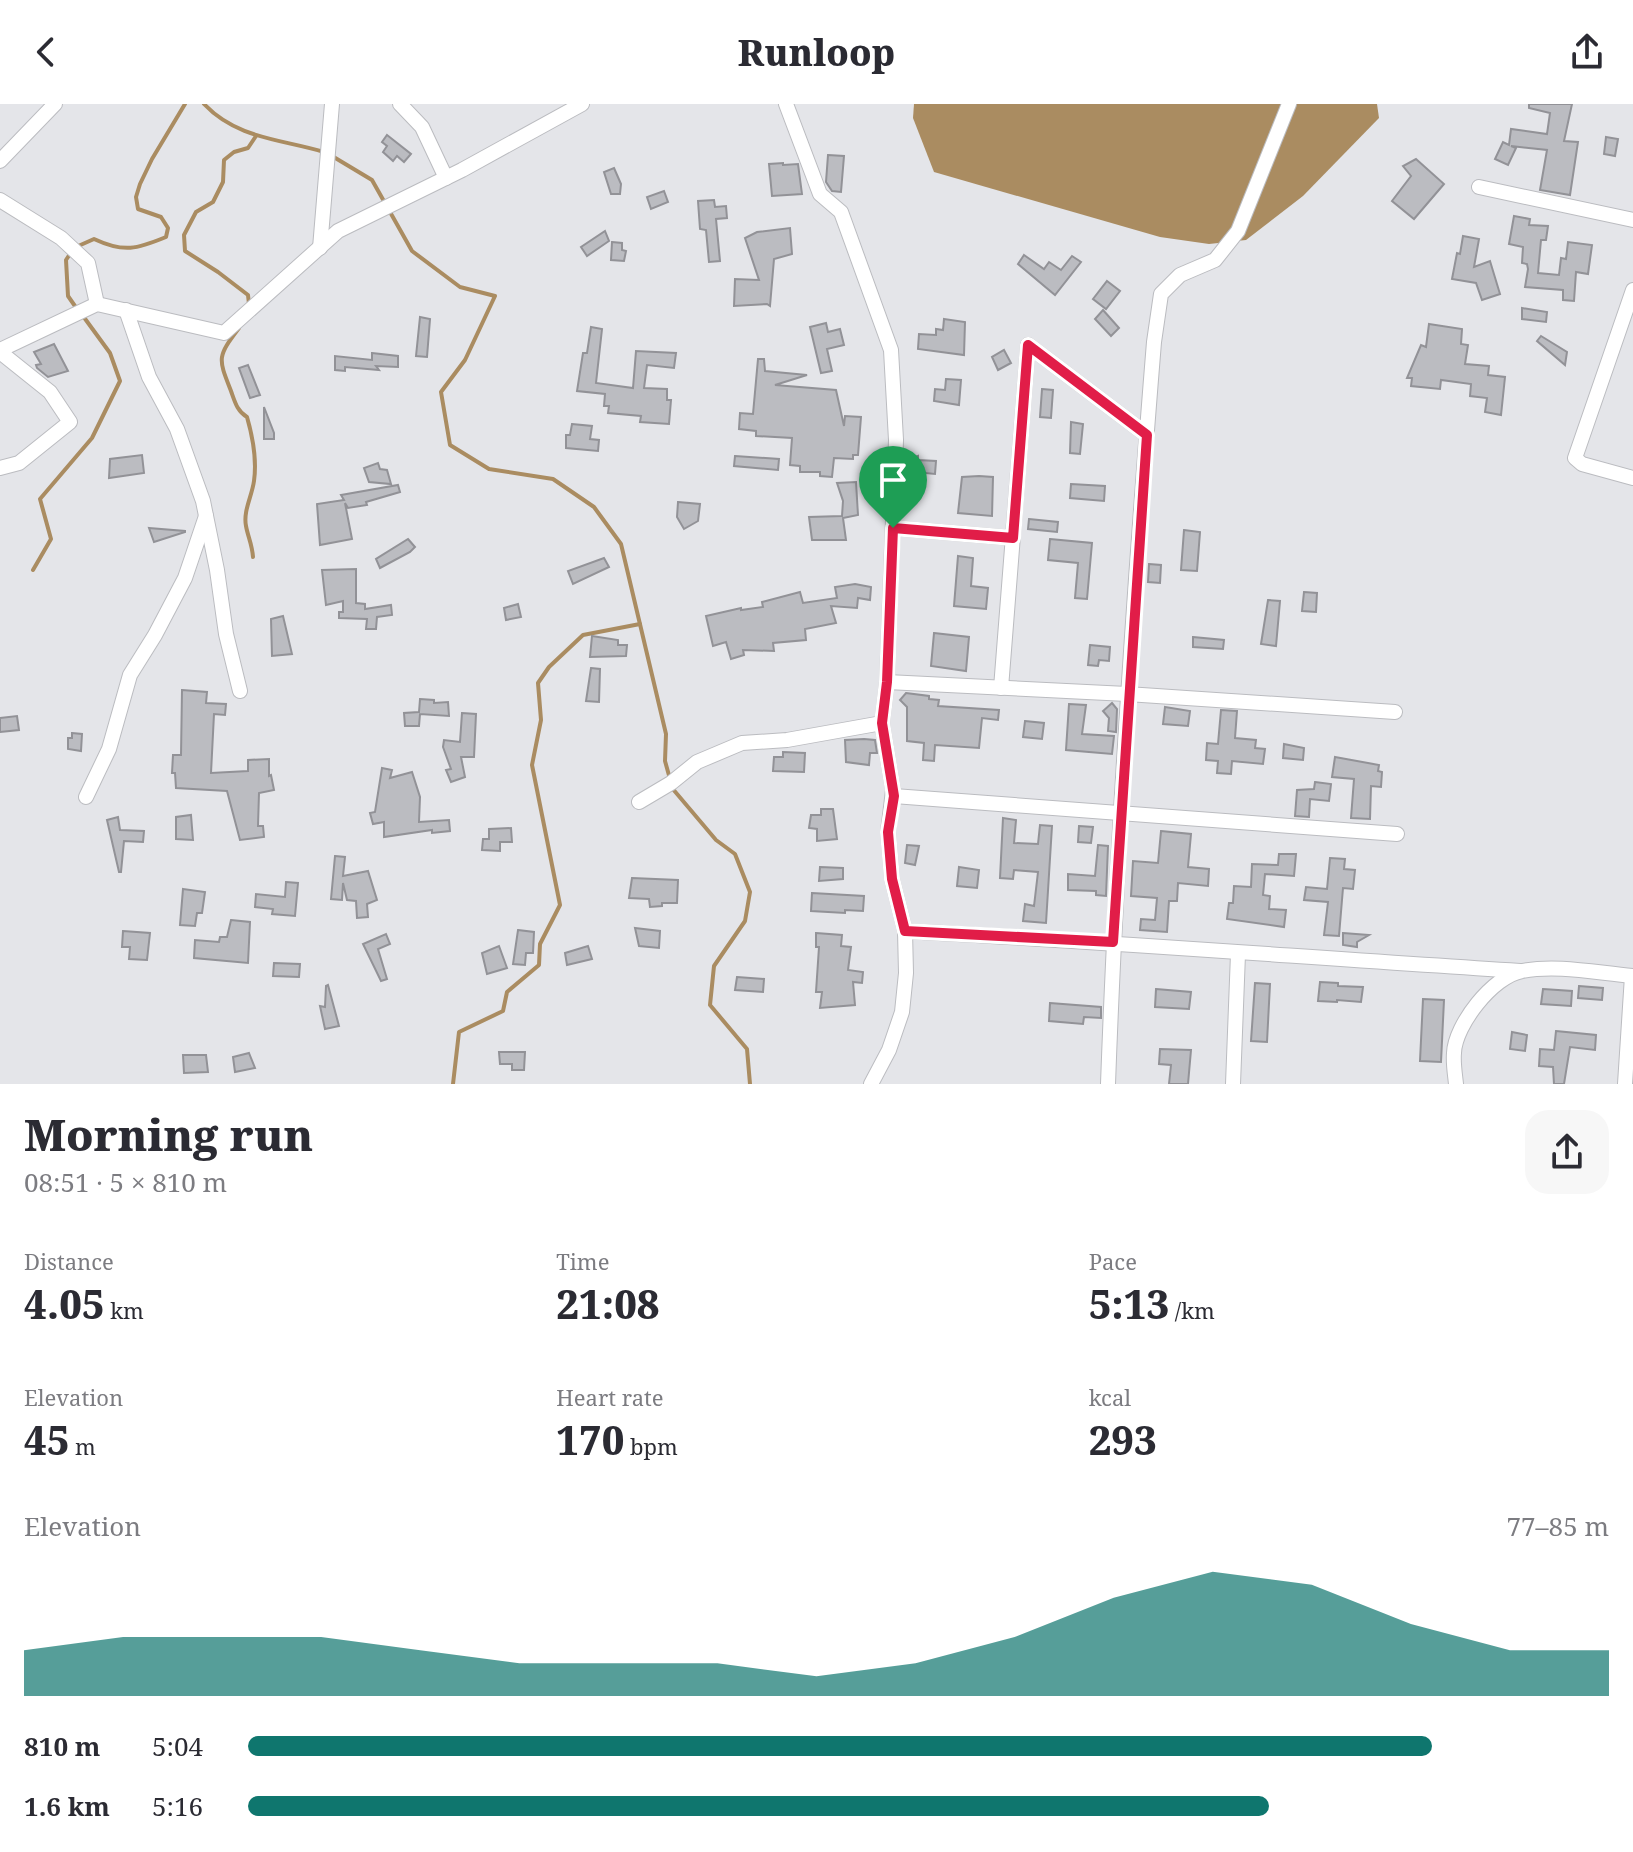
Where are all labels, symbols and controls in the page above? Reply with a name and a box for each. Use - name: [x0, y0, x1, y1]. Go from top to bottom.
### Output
- text: Runloop: [738, 28, 895, 77]
- icon: back: [24, 30, 68, 74]
- icon: share: [1565, 30, 1609, 74]
- pin: [859, 446, 927, 528]
- icon: arrive: [871, 458, 915, 502]
- text: Morning run: [24, 1104, 313, 1164]
- button: share: [1525, 1110, 1609, 1194]
- text: 08:51 · 5 × 810 m: [24, 1164, 227, 1200]
- text: Distance: [24, 1246, 114, 1276]
- text: Time: [556, 1246, 609, 1276]
- text: Pace: [1089, 1246, 1137, 1276]
- text: 4.05: [24, 1276, 105, 1331]
- text: 21:08: [556, 1276, 660, 1331]
- text: 5:13: [1089, 1276, 1169, 1331]
- text: km: [105, 1295, 144, 1325]
- text: /km: [1169, 1295, 1215, 1325]
- text: Elevation: [24, 1382, 123, 1412]
- text: Heart rate: [556, 1382, 664, 1412]
- text: kcal: [1089, 1382, 1131, 1412]
- text: 45: [24, 1412, 69, 1467]
- text: 170: [556, 1412, 624, 1467]
- text: 293: [1089, 1412, 1157, 1467]
- text: m: [69, 1431, 96, 1461]
- text: bpm: [624, 1431, 678, 1461]
- text: Elevation: [24, 1508, 141, 1544]
- text: 77–85 m: [1507, 1508, 1609, 1544]
- text: 810 m: [24, 1728, 100, 1764]
- text: 5:04: [152, 1728, 203, 1764]
- text: 1.6 km: [24, 1788, 110, 1824]
- text: 5:16: [152, 1788, 203, 1824]

